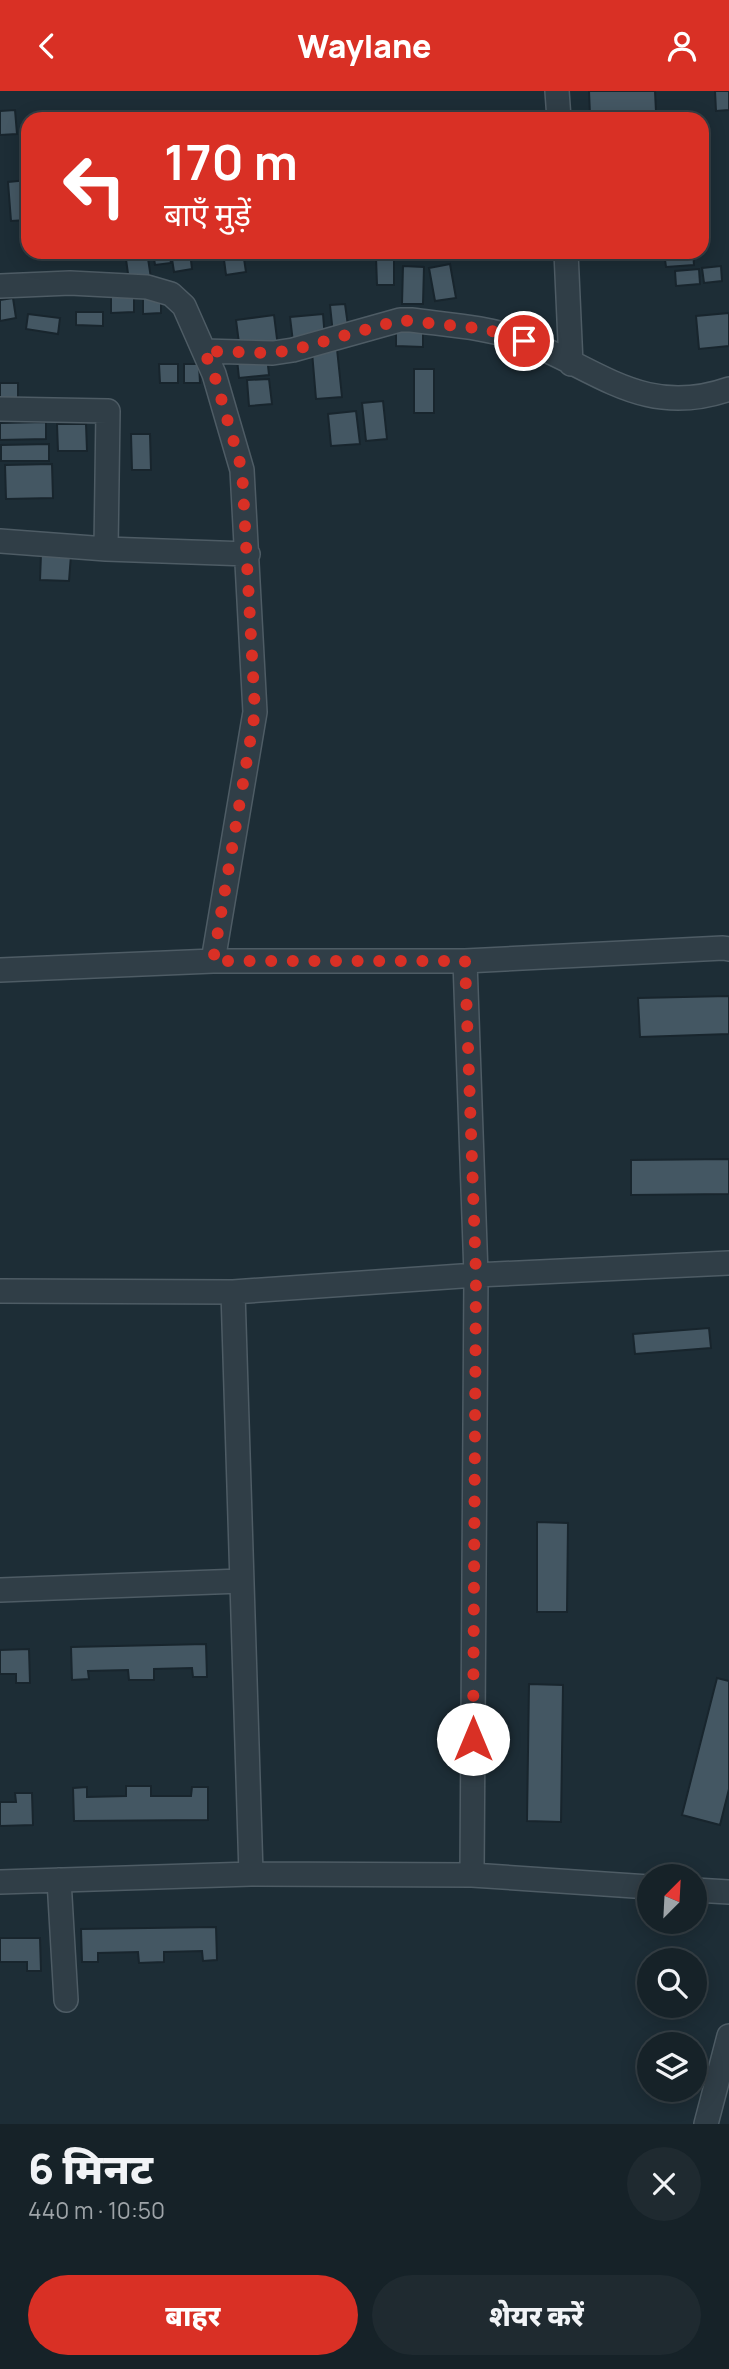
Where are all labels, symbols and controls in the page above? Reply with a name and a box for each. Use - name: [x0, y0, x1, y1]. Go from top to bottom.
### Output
- text: Waylane: [298, 24, 431, 68]
- icon: back: [28, 27, 66, 65]
- icon: person: [663, 27, 701, 65]
- text: 170 m: [164, 128, 298, 195]
- icon: left: [49, 140, 140, 231]
- text: बाएँ मुड़ें: [164, 192, 251, 236]
- pin: [494, 311, 554, 371]
- icon: arrive: [505, 322, 543, 360]
- position arrow: [436, 1702, 510, 1776]
- north arrow: [637, 1864, 707, 1934]
- map controls: [637, 1864, 707, 2102]
- button: search: [637, 1948, 707, 2018]
- button: layers: [637, 2032, 707, 2102]
- text: 6 मिनट: [28, 2139, 153, 2197]
- button: close: [627, 2147, 701, 2221]
- text: 440 m · 10:50: [28, 2194, 165, 2226]
- button: बाहर: [28, 2275, 358, 2355]
- button: शेयर करें: [372, 2275, 701, 2355]

